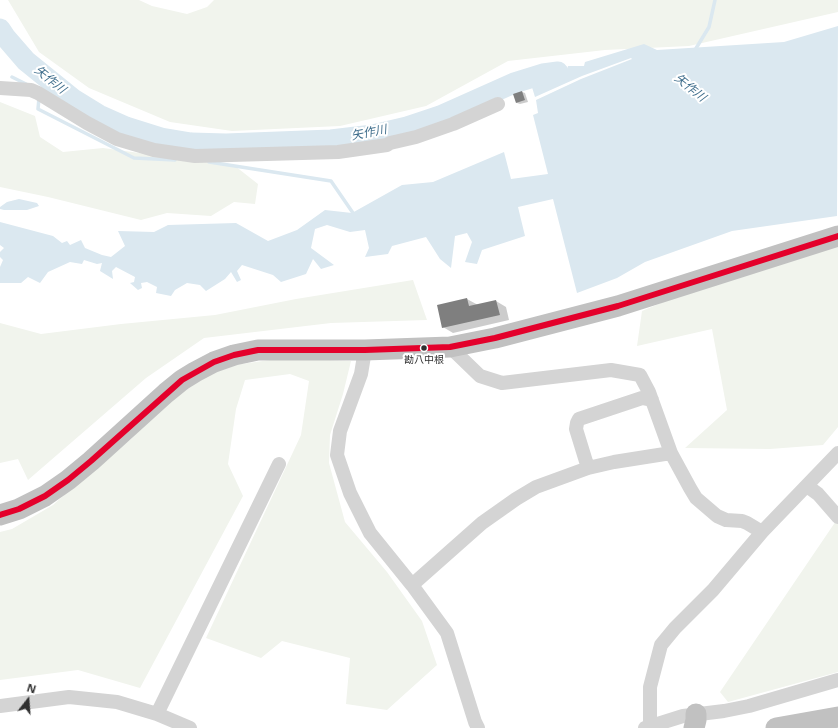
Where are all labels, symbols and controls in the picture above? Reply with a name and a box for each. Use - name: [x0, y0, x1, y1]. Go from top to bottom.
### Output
- water label: 矢作川: [31, 63, 69, 97]
- water label: 矢作川: [671, 71, 709, 105]
- water label: 矢作川: [350, 122, 388, 144]
- marker: 勘八中根: [419, 343, 429, 353]
- place label: 勘八中根: [404, 354, 444, 366]
- north arrow: [8, 680, 48, 720]
- text: N: [25, 680, 38, 697]

